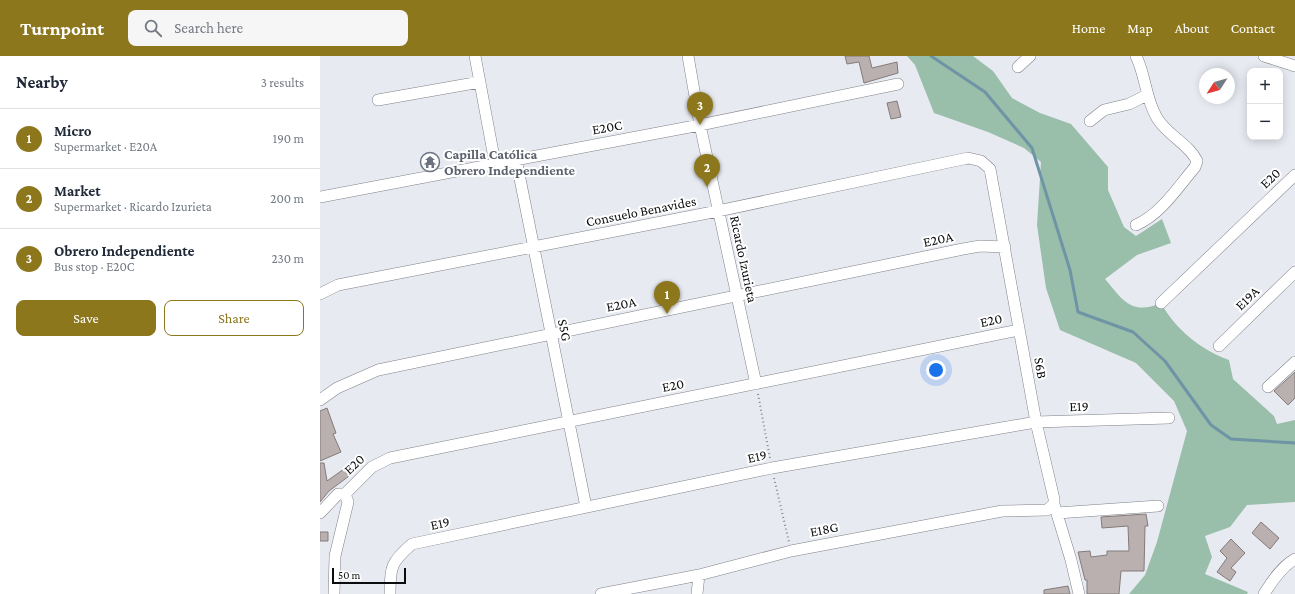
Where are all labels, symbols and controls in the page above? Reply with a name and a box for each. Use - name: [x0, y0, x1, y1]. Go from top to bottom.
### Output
- search box: [128, 10, 408, 46]
- icon: search: [142, 17, 164, 39]
- text: Turnpoint: [20, 18, 104, 39]
- text: Search here: [174, 20, 243, 36]
- text: Home: [1072, 20, 1105, 36]
- text: Map: [1127, 20, 1153, 36]
- text: About: [1175, 20, 1209, 36]
- text: Contact: [1231, 20, 1275, 36]
- north arrow: [1199, 68, 1235, 104]
- map controls: [1247, 68, 1283, 140]
- button: +: [1247, 68, 1283, 104]
- text: Nearby: [16, 73, 68, 92]
- text: 3 results: [261, 75, 304, 90]
- pin: 3: [687, 92, 713, 125]
- button: −: [1247, 104, 1283, 140]
- street label: E20C: [591, 116, 623, 138]
- text: Micro: [54, 123, 92, 139]
- text: 1: [27, 131, 31, 146]
- text: 190 m: [273, 131, 304, 146]
- text: Supermarket · E20A: [54, 139, 157, 154]
- place label: Capilla Católica Obrero Independiente: [444, 146, 576, 178]
- temple icon: Capilla Católica Obrero Independiente: [419, 151, 441, 173]
- pin: 2: [694, 154, 720, 187]
- street label: E20: [1256, 164, 1284, 191]
- text: Market: [54, 183, 101, 199]
- text: 2: [26, 191, 32, 206]
- text: 200 m: [270, 191, 304, 206]
- street label: Consuelo Benavides: [585, 192, 697, 230]
- text: Supermarket · Ricardo Izurieta: [54, 199, 212, 214]
- street label: Ricardo Izurieta: [727, 214, 761, 305]
- street label: E20A: [922, 228, 954, 250]
- text: Obrero Independiente: [54, 243, 194, 259]
- text: 3: [26, 251, 32, 266]
- text: 230 m: [271, 251, 304, 266]
- text: Bus stop · E20C: [54, 259, 134, 274]
- pin: 1: [654, 281, 680, 314]
- street label: E19A: [1232, 283, 1262, 313]
- street label: E20A: [605, 293, 637, 315]
- button: Save: [16, 300, 156, 336]
- button: Share: [164, 300, 304, 336]
- street label: E20: [978, 310, 1004, 330]
- street label: S5G: [555, 318, 575, 343]
- street label: S6B: [1031, 356, 1051, 380]
- your location: [926, 360, 946, 380]
- street label: E20: [661, 375, 685, 395]
- street label: E19: [1069, 398, 1089, 414]
- street label: E19: [746, 446, 768, 466]
- street label: E20: [340, 451, 368, 477]
- street label: E19: [429, 513, 451, 533]
- street label: E18G: [808, 518, 840, 540]
- scale bar: [332, 566, 406, 585]
- text: 50 m: [338, 569, 360, 581]

